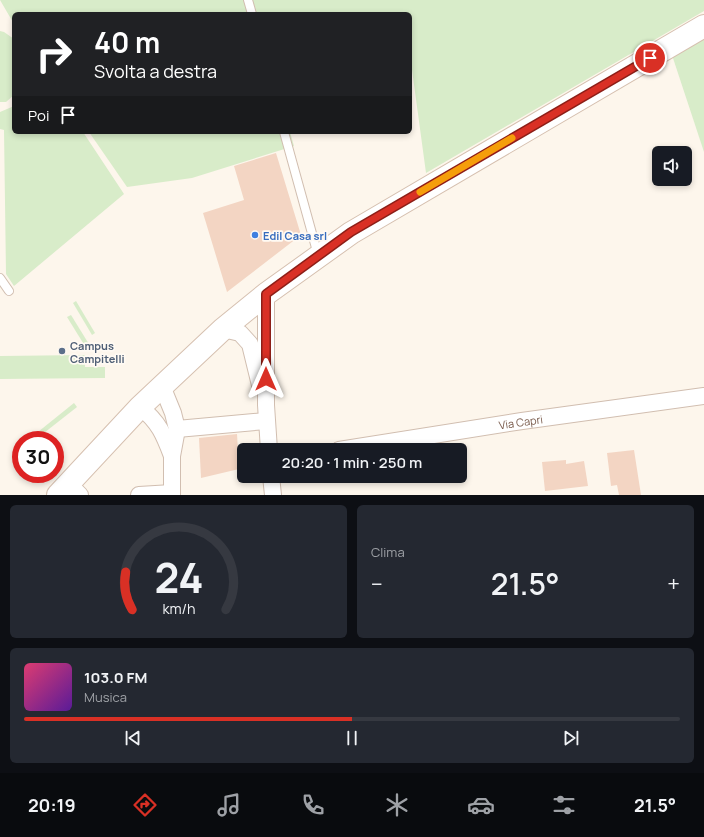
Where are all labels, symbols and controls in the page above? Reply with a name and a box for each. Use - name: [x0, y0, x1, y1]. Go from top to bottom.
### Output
- text: 40 m: [94, 23, 160, 61]
- icon: right: [28, 28, 80, 80]
- pin: [633, 41, 667, 75]
- icon: arrive: [639, 47, 661, 69]
- text: Svolta a destra: [94, 59, 217, 83]
- icon: arrive: [57, 104, 79, 126]
- text: Poi: [28, 105, 49, 126]
- map controls: [652, 146, 692, 186]
- button: sound: [652, 146, 692, 186]
- place label: Edil Casa srl: [263, 228, 327, 243]
- marker: Edil Casa srl: [250, 230, 260, 240]
- place label: Campus Campitelli: [70, 338, 125, 366]
- marker: Campus Campitelli: [57, 346, 67, 356]
- position arrow: [245, 358, 287, 400]
- street label: Via Capri: [498, 411, 544, 432]
- speed limit sign: 30: [12, 431, 64, 483]
- text: 20:20 · 1 min · 250 m: [282, 452, 422, 473]
- text: Clima: [371, 543, 405, 561]
- text: 24: [154, 548, 203, 604]
- text: 21.5°: [491, 563, 559, 604]
- text: −: [371, 569, 383, 599]
- text: +: [667, 569, 680, 599]
- text: km/h: [162, 598, 195, 617]
- text: 103.0 FM: [84, 667, 147, 688]
- text: Musica: [84, 688, 127, 706]
- icon: previous: [122, 727, 144, 749]
- icon: pause: [341, 727, 363, 749]
- icon: next: [560, 727, 582, 749]
- icon: directions: [131, 791, 159, 819]
- icon: music: [215, 791, 243, 819]
- icon: phone: [299, 791, 327, 819]
- icon: climate: [383, 791, 411, 819]
- icon: car: [467, 791, 495, 819]
- icon: filters: [550, 791, 578, 819]
- text: 20:19: [28, 793, 76, 817]
- text: 21.5°: [634, 793, 676, 817]

